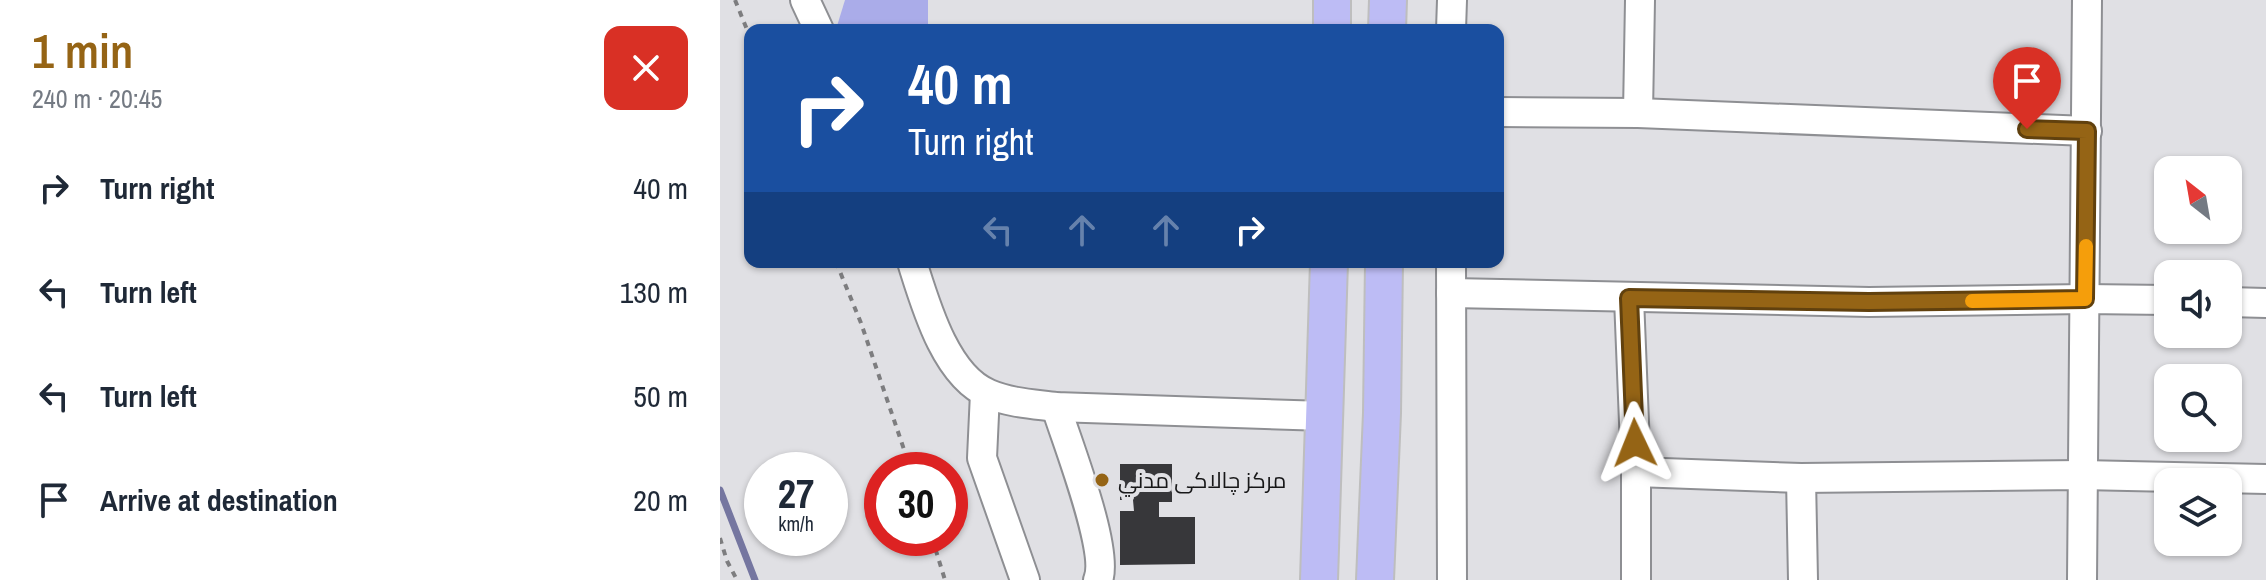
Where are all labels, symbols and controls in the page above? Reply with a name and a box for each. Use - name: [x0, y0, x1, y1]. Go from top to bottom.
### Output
- text: 1 min: [32, 18, 133, 83]
- button: close: [604, 26, 688, 110]
- text: 40 m: [908, 46, 1013, 121]
- pin: [1993, 47, 2061, 129]
- icon: right: [776, 56, 880, 160]
- icon: arrive: [2005, 59, 2049, 103]
- text: 240 m · 20:45: [32, 81, 162, 116]
- text: Turn right: [908, 118, 1033, 166]
- north arrow: [2154, 156, 2242, 244]
- map controls: [2154, 156, 2242, 556]
- icon: right: [32, 166, 76, 210]
- text: Turn right: [100, 168, 214, 208]
- text: 40 m: [633, 168, 688, 208]
- icon: left: [976, 208, 1020, 252]
- icon: ahead: [1060, 208, 1104, 252]
- icon: ahead: [1144, 208, 1188, 252]
- icon: right: [1228, 208, 1272, 252]
- button: sound: [2154, 260, 2242, 348]
- icon: left: [32, 270, 76, 314]
- text: Turn left: [100, 272, 197, 312]
- text: 130 m: [620, 272, 688, 312]
- button: search: [2154, 364, 2242, 452]
- icon: left: [32, 374, 76, 418]
- text: Turn left: [100, 376, 197, 416]
- text: 50 m: [633, 376, 688, 416]
- position arrow: [1593, 401, 1677, 485]
- speed limit sign: 30: [864, 452, 968, 556]
- place label: مركز چالاکى مدني: [1118, 465, 1286, 497]
- text: 27: [778, 467, 814, 520]
- button: layers: [2154, 468, 2242, 556]
- marker: مركز چالاکى مدني: [1093, 471, 1111, 489]
- icon: arrive: [32, 478, 76, 522]
- text: Arrive at destination: [100, 480, 338, 520]
- text: 20 m: [633, 480, 688, 520]
- text: km/h: [778, 510, 814, 537]

